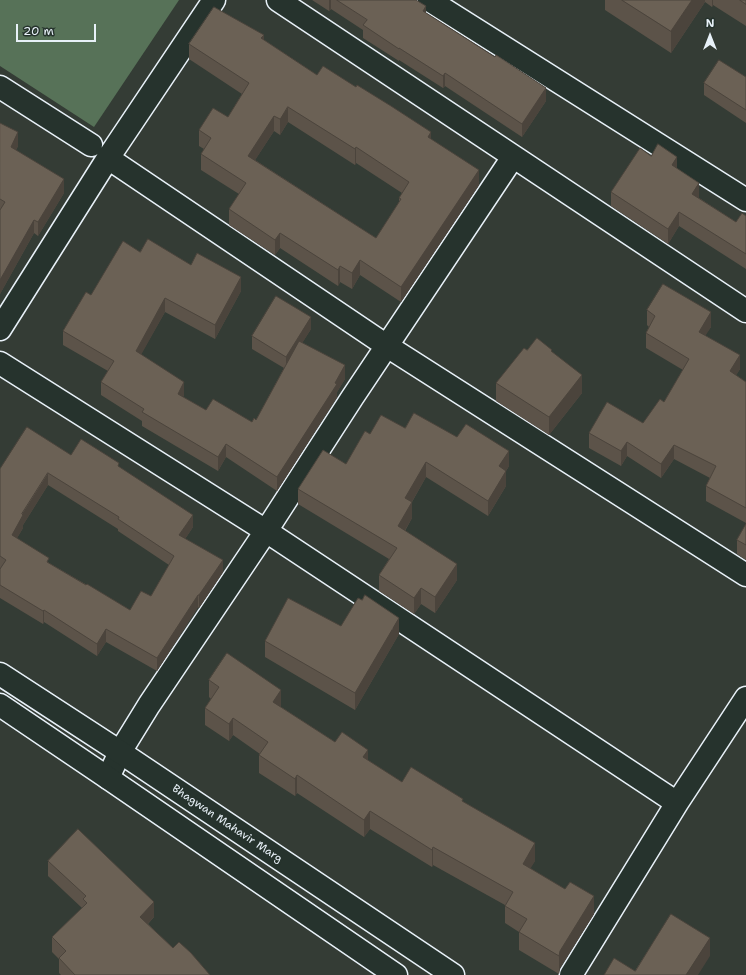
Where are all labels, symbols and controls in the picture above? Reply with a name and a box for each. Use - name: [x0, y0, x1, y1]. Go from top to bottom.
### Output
- scale bar: [18, 16, 98, 42]
- north arrow: [690, 16, 730, 56]
- text: N: [706, 16, 714, 31]
- text: 20 m: [23, 23, 54, 39]
- street label: Bhagwan Mahavir Marg: [169, 782, 285, 866]

